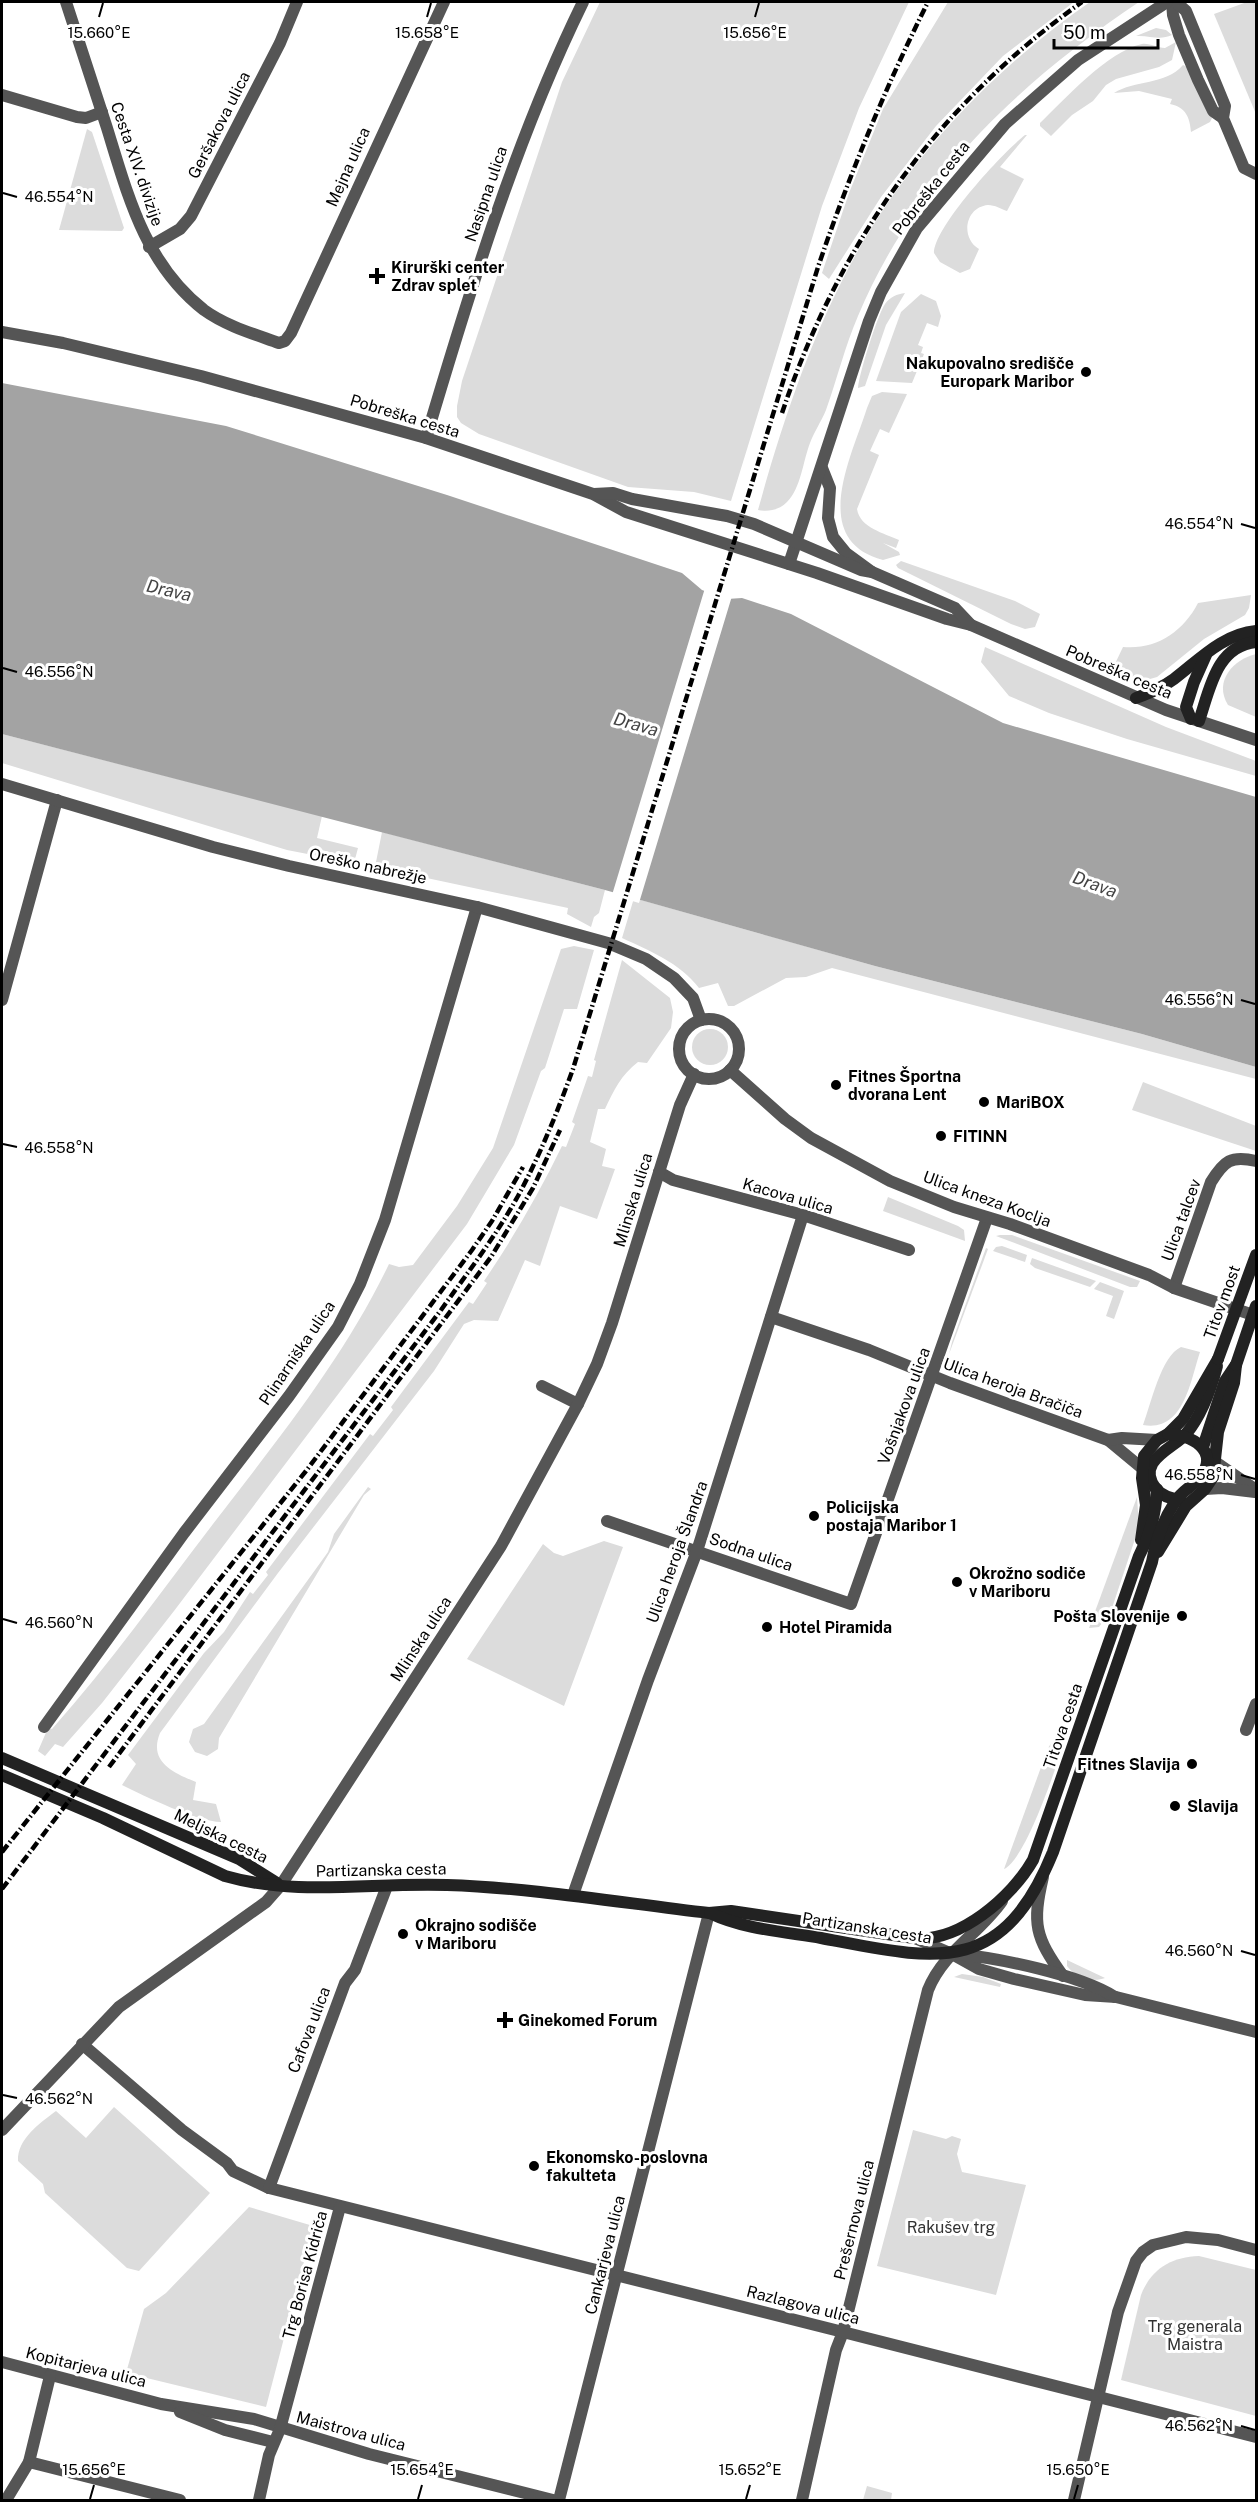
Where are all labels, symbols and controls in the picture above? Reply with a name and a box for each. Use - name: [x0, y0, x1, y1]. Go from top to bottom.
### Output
- scale bar: [1054, 12, 1158, 50]
- text: 50 m: [1063, 22, 1106, 43]
- text: 15.660°E: [68, 24, 131, 41]
- text: 15.658°E: [395, 24, 459, 41]
- text: 15.656°E: [723, 24, 787, 41]
- street label: Geršakova ulica: [184, 68, 254, 182]
- street label: Cesta XIV. divizije: [107, 99, 167, 229]
- street label: Mejna ulica: [322, 124, 374, 210]
- street label: Pobreška cesta: [888, 137, 974, 239]
- street label: Nasipna ulica: [461, 144, 511, 244]
- text: 46.554°N: [24, 188, 94, 205]
- place label: Kirurški center Zdrav splet: [391, 258, 505, 295]
- marker: Kirurški center Zdrav splet: [368, 267, 386, 285]
- place label: Nakupovalno središče Europark Maribor: [906, 354, 1074, 391]
- marker: Nakupovalno središče Europark Maribor: [1079, 365, 1093, 379]
- street label: Pobreška cesta: [348, 390, 462, 442]
- text: 46.554°N: [1164, 515, 1234, 532]
- water label: Drava: [144, 575, 194, 605]
- street label: Pobreška cesta: [1063, 641, 1175, 703]
- text: 46.556°N: [25, 663, 93, 680]
- water label: Drava: [611, 708, 661, 740]
- street label: Oreško nabrežje: [307, 844, 429, 888]
- water label: Drava: [1070, 866, 1120, 902]
- text: 46.556°N: [1165, 991, 1233, 1008]
- place label: Fitnes Športna dvorana Lent: [848, 1066, 961, 1104]
- marker: Fitnes Športna dvorana Lent: [829, 1078, 843, 1092]
- place label: MariBOX: [996, 1093, 1065, 1112]
- marker: MariBOX: [977, 1095, 991, 1109]
- place label: FITINN: [953, 1127, 1008, 1146]
- marker: FITINN: [934, 1129, 948, 1143]
- text: 46.558°N: [24, 1139, 94, 1156]
- street label: Mlinska ulica: [610, 1151, 656, 1249]
- street label: Ulica kneza Koclja: [920, 1167, 1054, 1231]
- street label: Kacova ulica: [741, 1174, 835, 1218]
- street label: Ulica talcev: [1157, 1176, 1205, 1264]
- street label: Titov most: [1200, 1262, 1244, 1342]
- street label: Plinarniška ulica: [255, 1297, 339, 1409]
- street label: Vošnjakova ulica: [874, 1345, 934, 1467]
- street label: Ulica heroja Bračiča: [941, 1354, 1085, 1422]
- text: 46.558°N: [1164, 1466, 1234, 1483]
- street label: Ulica heroja Šlandra: [642, 1478, 712, 1626]
- place label: Policijska postaja Maribor 1: [826, 1498, 957, 1535]
- marker: Policijska postaja Maribor 1: [807, 1509, 821, 1523]
- street label: Sodna ulica: [707, 1529, 795, 1575]
- place label: Okrožno sodiče v Mariboru: [969, 1564, 1086, 1601]
- marker: Okrožno sodiče v Mariboru: [950, 1575, 964, 1589]
- street label: Mlinska ulica: [387, 1593, 455, 1685]
- place label: Pošta Slovenije: [1053, 1607, 1170, 1626]
- marker: Pošta Slovenije: [1175, 1609, 1189, 1623]
- text: 46.560°N: [25, 1614, 93, 1631]
- place label: Hotel Piramida: [779, 1618, 892, 1637]
- marker: Hotel Piramida: [760, 1620, 774, 1634]
- street label: Titova cesta: [1039, 1681, 1087, 1771]
- place label: Fitnes Slavija: [1077, 1755, 1180, 1774]
- marker: Fitnes Slavija: [1185, 1757, 1199, 1771]
- place label: Slavija: [1187, 1797, 1238, 1816]
- marker: Slavija: [1168, 1799, 1182, 1813]
- street label: Meljska cesta: [171, 1805, 271, 1867]
- street label: Partizanska cesta: [315, 1859, 447, 1881]
- street label: Partizanska cesta: [801, 1908, 933, 1948]
- place label: Okrajno sodišče v Mariboru: [415, 1916, 537, 1953]
- marker: Okrajno sodišče v Mariboru: [396, 1927, 410, 1941]
- text: 46.560°N: [1165, 1942, 1233, 1959]
- street label: Cafova ulica: [284, 1984, 334, 2076]
- marker: Ginekomed Forum: [496, 2011, 514, 2029]
- place label: Ginekomed Forum: [518, 2011, 657, 2030]
- text: 46.562°N: [25, 2090, 93, 2107]
- place label: Ekonomsko-poslovna fakulteta: [546, 2148, 708, 2185]
- street label: Prešernova ulica: [830, 2158, 878, 2282]
- marker: Ekonomsko-poslovna fakulteta: [527, 2159, 541, 2173]
- street label: Cankarjeva ulica: [581, 2193, 629, 2317]
- street label: Trg Borisa Kidriča: [279, 2209, 331, 2341]
- park label: Rakušev trg: [907, 2218, 995, 2237]
- street label: Razlagova ulica: [745, 2282, 861, 2328]
- park label: Trg generala Maistra: [1148, 2317, 1242, 2354]
- street label: Kopitarjeva ulica: [24, 2343, 148, 2391]
- street label: Maistrova ulica: [294, 2407, 408, 2455]
- text: 46.562°N: [1165, 2417, 1233, 2434]
- text: 15.656°E: [62, 2461, 126, 2478]
- text: 15.654°E: [390, 2461, 454, 2478]
- text: 15.652°E: [718, 2461, 782, 2478]
- text: 15.650°E: [1046, 2461, 1110, 2478]

